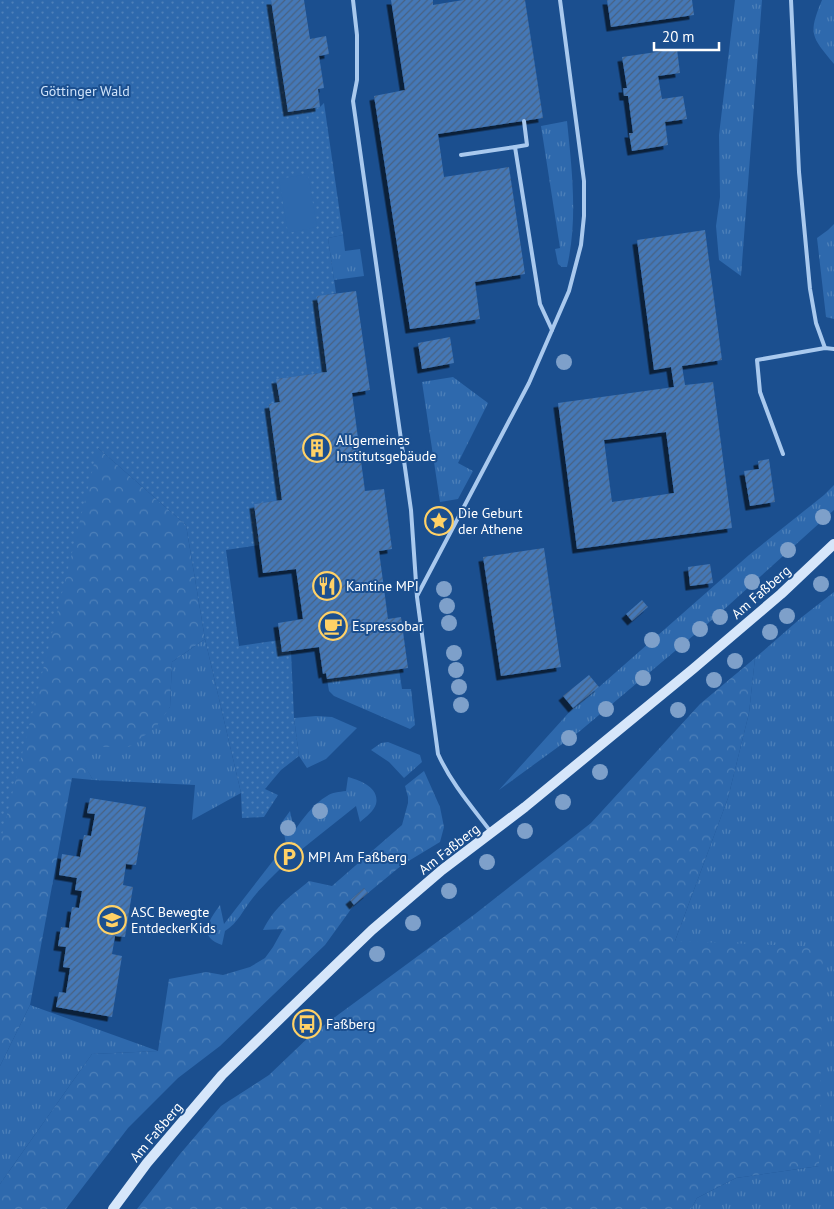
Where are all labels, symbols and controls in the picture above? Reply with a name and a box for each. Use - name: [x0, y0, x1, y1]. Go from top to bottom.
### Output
- scale bar: [654, 20, 719, 52]
- text: 20 m: [662, 27, 695, 46]
- park label: Göttinger Wald: [40, 82, 130, 100]
- place label: Allgemeines Institutsgebäude: [336, 431, 436, 465]
- building icon: Allgemeines Institutsgebäude: [302, 433, 332, 463]
- place label: Die Geburt der Athene: [458, 504, 523, 538]
- place icon: Die Geburt der Athene: [424, 506, 454, 536]
- street label: Am Faßberg: [728, 561, 794, 623]
- restaurant icon: Kantine MPI: [312, 571, 342, 601]
- place label: Kantine MPI: [346, 577, 419, 595]
- cafe icon: Espressobar: [318, 611, 348, 641]
- place label: Espressobar: [352, 617, 424, 635]
- street label: Am Faßberg: [415, 820, 483, 878]
- parking icon: MPI Am Faßberg: [274, 842, 304, 872]
- place label: MPI Am Faßberg: [308, 848, 407, 866]
- place label: ASC Bewegte EntdeckerKids: [131, 903, 216, 937]
- school or university icon: ASC Bewegte EntdeckerKids: [97, 905, 127, 935]
- bus stop icon: Faßberg: [292, 1009, 322, 1039]
- place label: Faßberg: [326, 1015, 375, 1033]
- street label: Am Faßberg: [126, 1098, 186, 1166]

